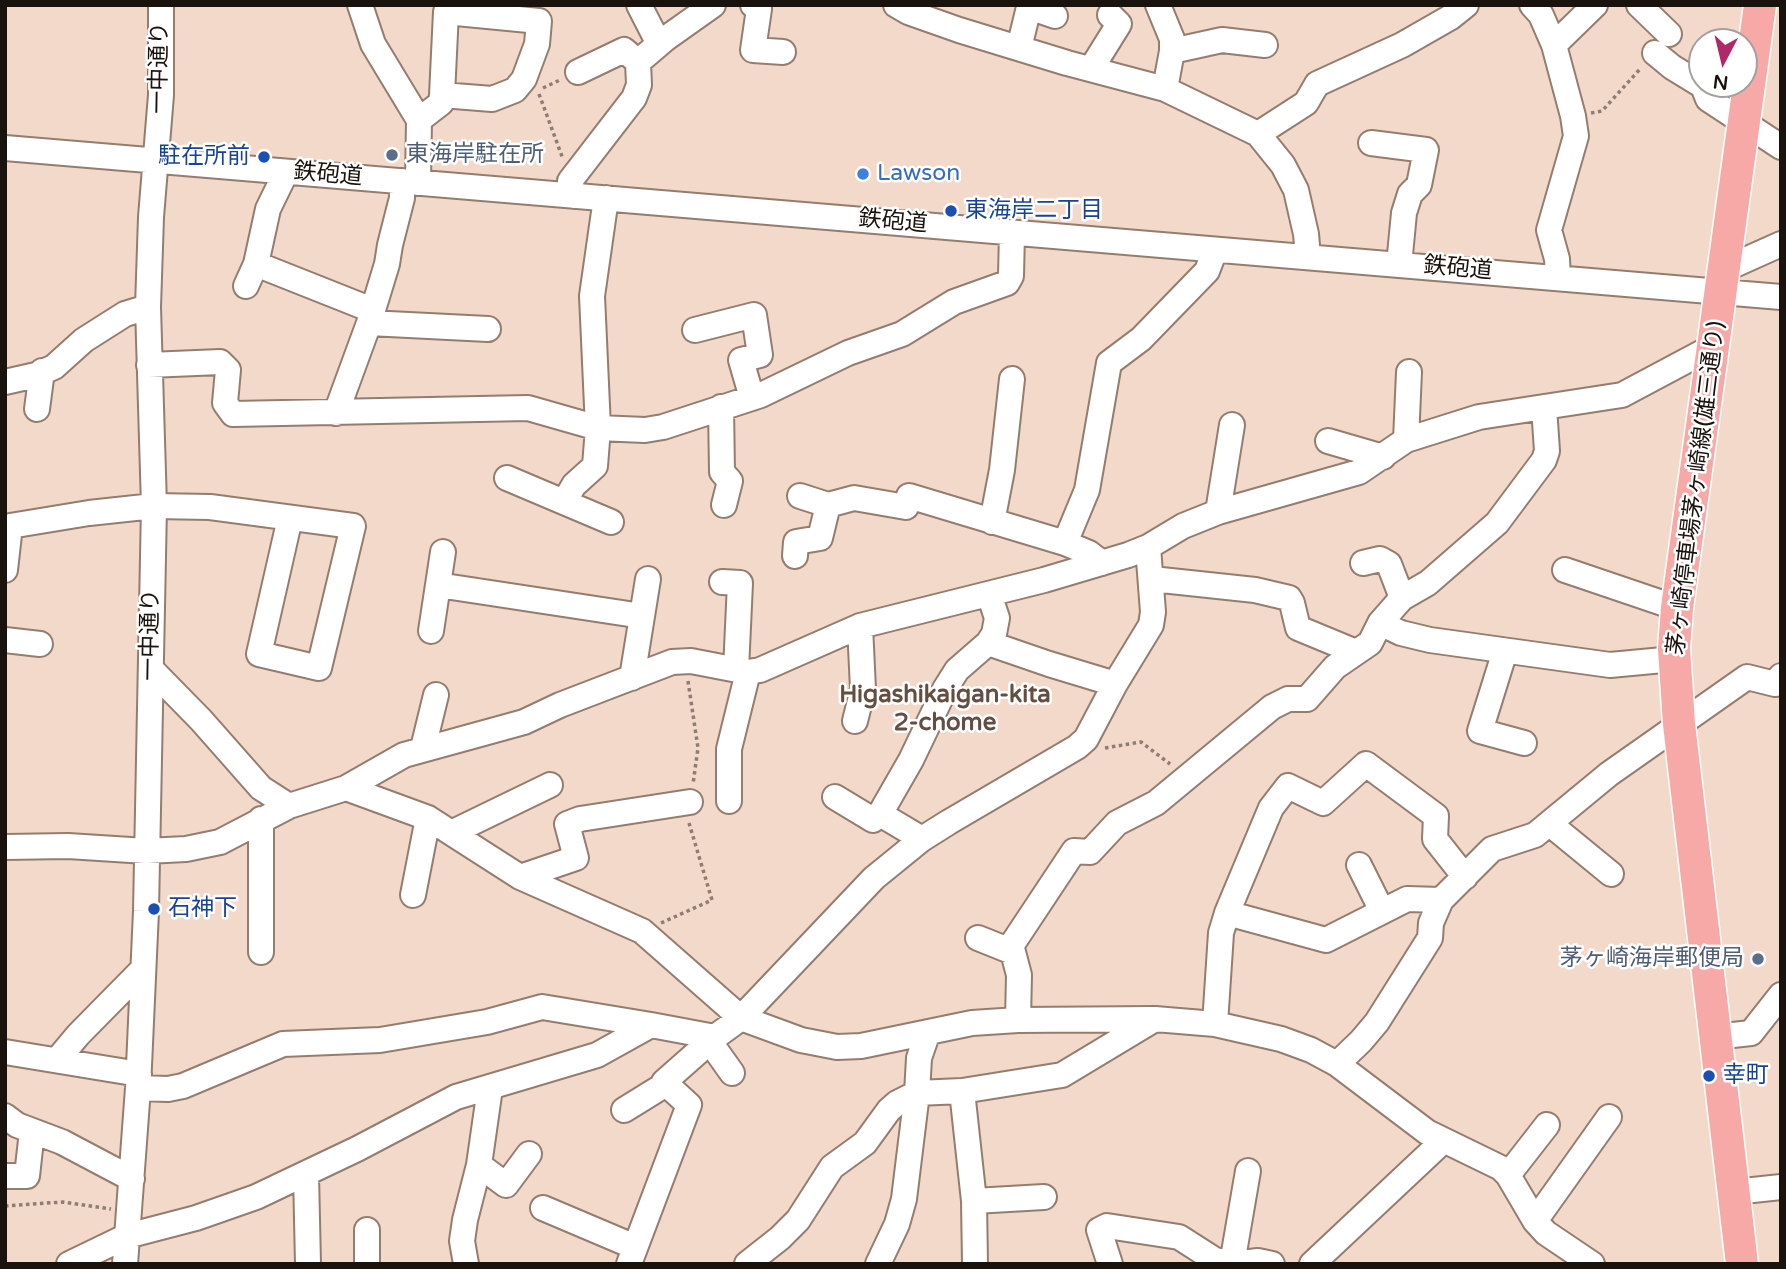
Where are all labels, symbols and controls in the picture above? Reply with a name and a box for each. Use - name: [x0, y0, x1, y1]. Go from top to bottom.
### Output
- street label: 一中通り: [145, 22, 175, 114]
- north arrow: [1688, 28, 1758, 98]
- text: N: [1712, 70, 1730, 94]
- place label: 東海岸駐在所: [406, 141, 544, 169]
- place label: 駐在所前: [158, 143, 250, 171]
- marker: 東海岸駐在所: [384, 147, 400, 163]
- marker: 駐在所前: [256, 149, 272, 165]
- street label: 鉄砲道: [292, 158, 364, 192]
- place label: Lawson: [877, 160, 960, 188]
- marker: Lawson: [855, 166, 871, 182]
- place label: 東海岸二丁目: [965, 197, 1103, 225]
- marker: 東海岸二丁目: [943, 203, 959, 219]
- street label: 鉄砲道: [857, 205, 929, 239]
- street label: 鉄砲道: [1422, 252, 1494, 286]
- street label: 茅ヶ崎停車場茅ヶ崎線(雄三通り): [1663, 319, 1731, 657]
- street label: 一中通り: [136, 589, 166, 681]
- district label: Higashikaigan-kita 2-chome: [839, 682, 1051, 738]
- place label: 石神下: [168, 895, 237, 923]
- marker: 石神下: [146, 901, 162, 917]
- place label: 茅ヶ崎海岸郵便局: [1560, 945, 1744, 973]
- marker: 茅ヶ崎海岸郵便局: [1750, 951, 1766, 967]
- place label: 幸町: [1723, 1062, 1769, 1090]
- marker: 幸町: [1701, 1068, 1717, 1084]

